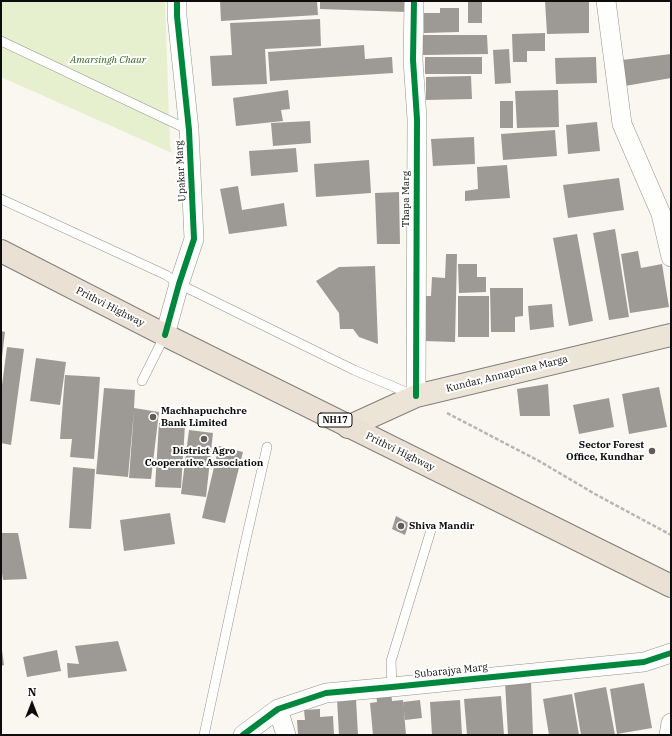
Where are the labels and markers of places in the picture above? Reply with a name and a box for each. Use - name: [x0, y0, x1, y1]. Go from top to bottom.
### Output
- place label: Machhapuchchre Bank Limited: [161, 405, 247, 428]
- marker: Machhapuchchre Bank Limited: [148, 412, 158, 422]
- marker: District Agro Cooperative Association: [199, 434, 209, 444]
- place label: Sector Forest Office, Kundhar: [566, 439, 644, 462]
- place label: District Agro Cooperative Association: [145, 445, 263, 468]
- marker: Sector Forest Office, Kundhar: [647, 446, 657, 456]
- place label: Shiva Mandir: [409, 520, 475, 532]
- marker: Shiva Mandir: [396, 521, 406, 531]

